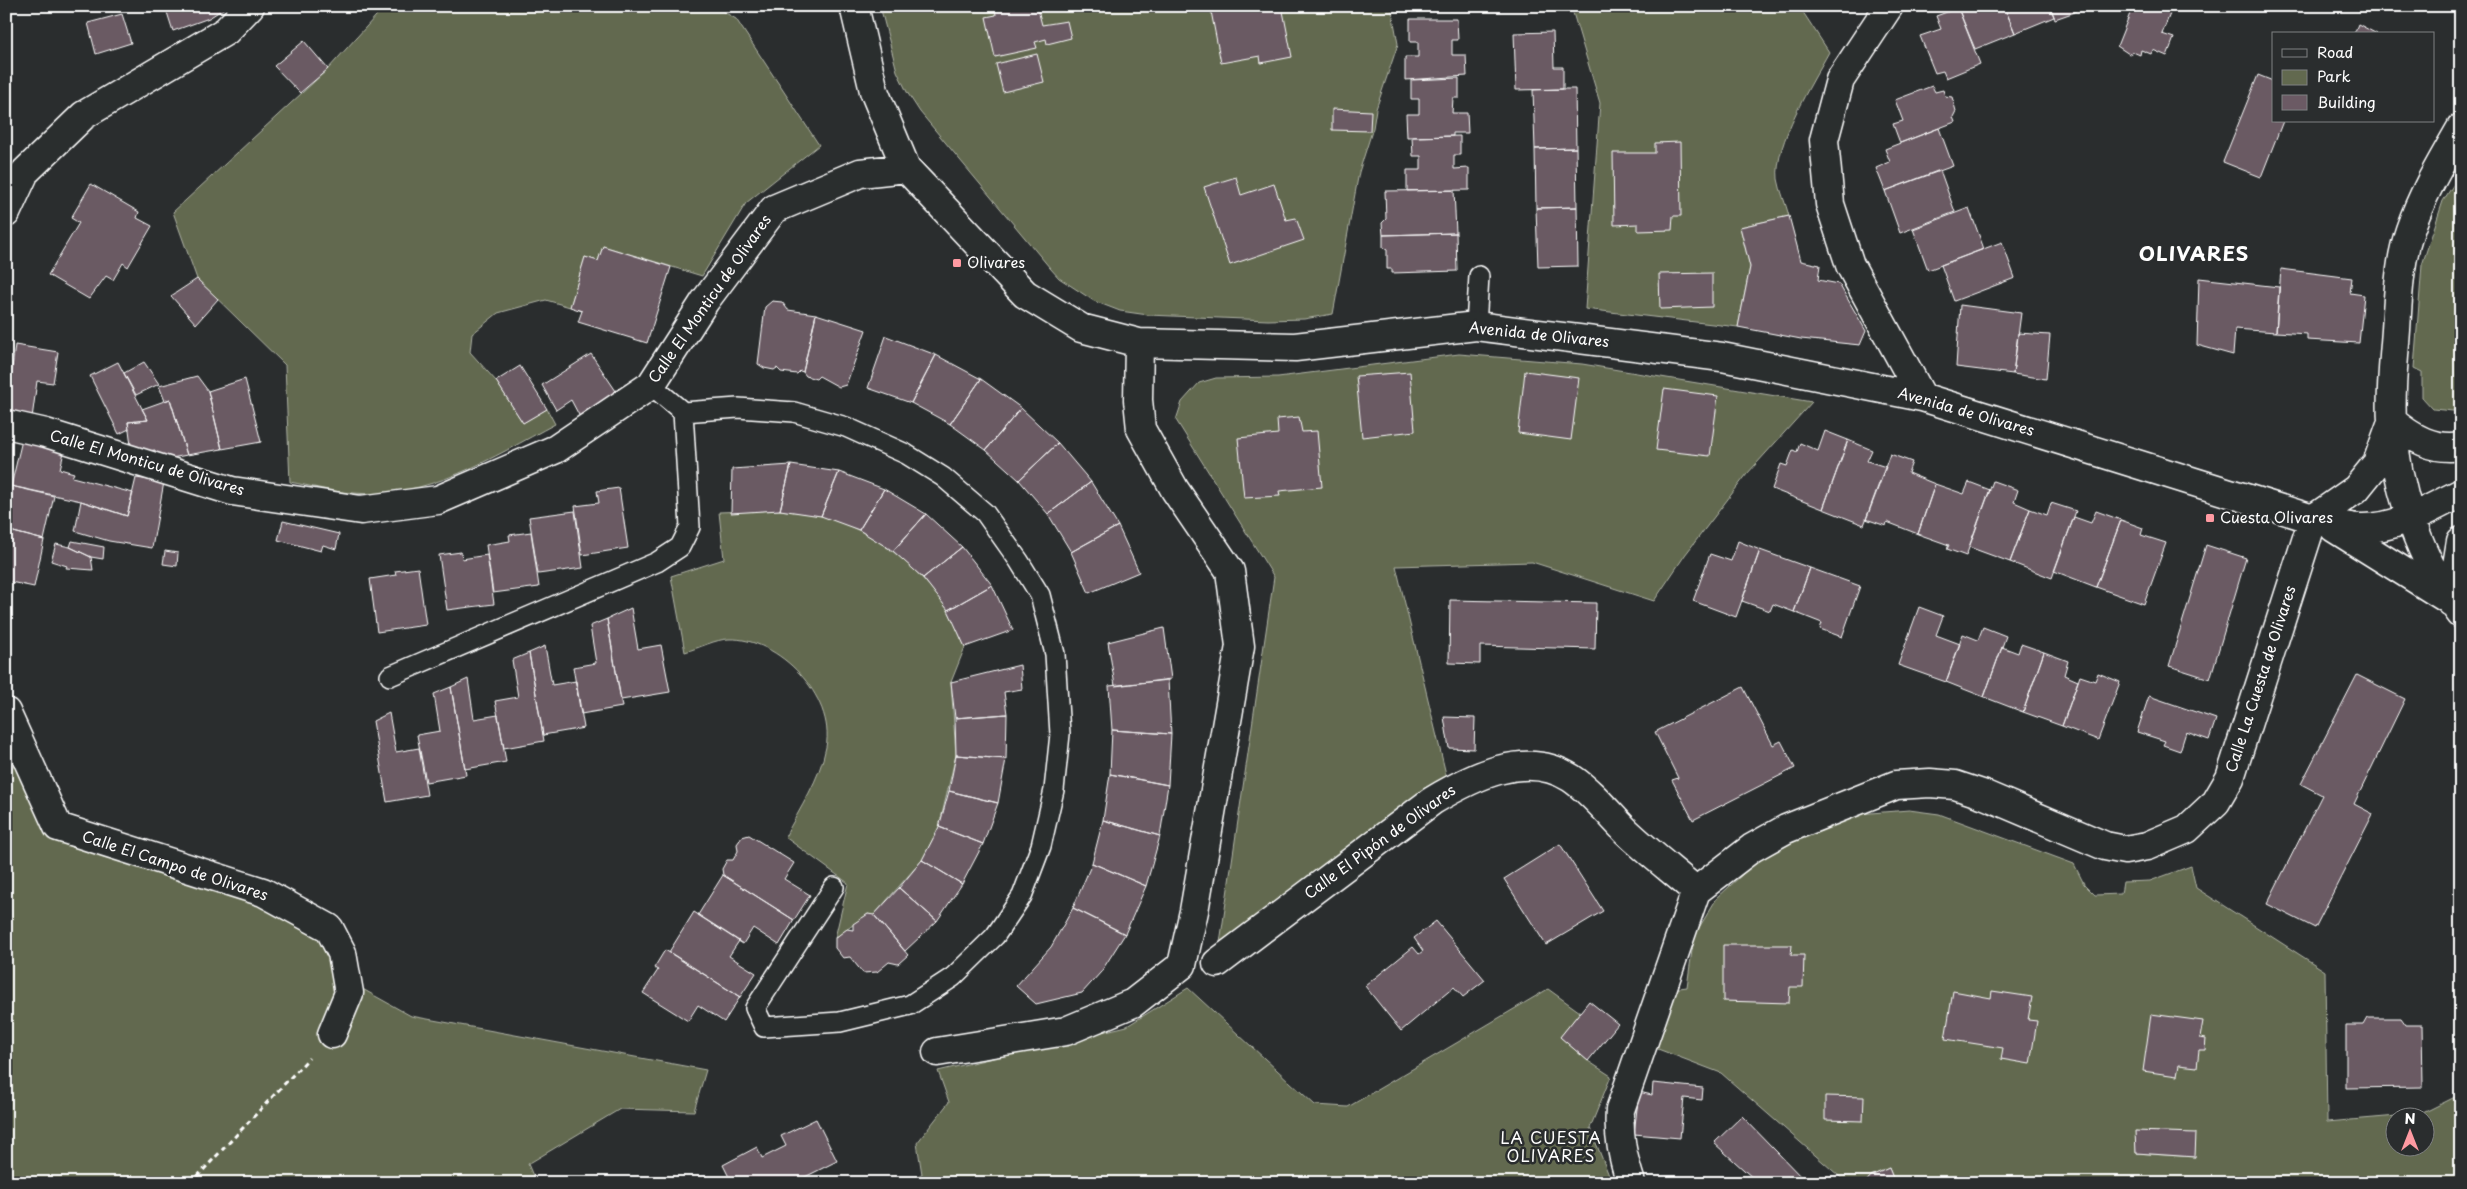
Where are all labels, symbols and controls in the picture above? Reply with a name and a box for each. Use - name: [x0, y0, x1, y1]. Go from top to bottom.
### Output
- legend: [2272, 32, 2434, 122]
- text: Road: [2317, 40, 2353, 63]
- text: Park: [2317, 64, 2351, 87]
- text: Building: [2317, 90, 2376, 113]
- street label: Calle El Monticu de Olivares: [642, 209, 776, 387]
- district label: OLIVARES: [2139, 238, 2249, 268]
- place label: Olivares: [967, 250, 1025, 273]
- marker: Olivares: [951, 257, 963, 269]
- street label: Avenida de Olivares: [1468, 315, 1610, 352]
- street label: Avenida de Olivares: [1896, 380, 2037, 441]
- street label: Calle El Monticu de Olivares: [47, 423, 247, 500]
- place label: Cuesta Olivares: [2220, 505, 2333, 528]
- marker: Cuesta Olivares: [2204, 512, 2216, 524]
- street label: Calle La Cuesta de Olivares: [2218, 582, 2301, 775]
- street label: Calle El Pipón de Olivares: [1299, 778, 1460, 904]
- street label: Calle El Campo de Olivares: [80, 824, 272, 906]
- north arrow: [2384, 1106, 2434, 1156]
- text: N: [2404, 1108, 2416, 1129]
- district label: LA CUESTA OLIVARES: [1500, 1125, 1602, 1167]

